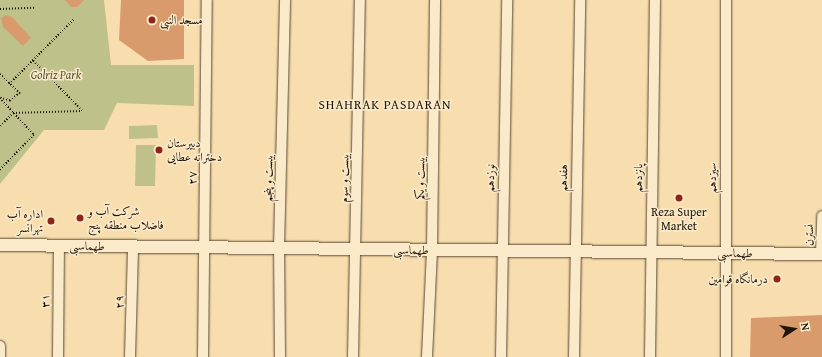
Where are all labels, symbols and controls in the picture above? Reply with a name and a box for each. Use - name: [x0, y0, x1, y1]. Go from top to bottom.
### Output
- place label: مسجد النبی: [160, 13, 203, 27]
- marker: مسجد النبی: [147, 15, 157, 25]
- park label: Golriz Park: [31, 68, 81, 82]
- district label: SHAHRAK PASDARAN: [318, 97, 452, 113]
- place label: دبیرستان دخترانه عطایی: [167, 136, 222, 164]
- marker: دبیرستان دخترانه عطایی: [154, 145, 164, 155]
- street label: بیست و سوم: [336, 153, 352, 203]
- street label: بیست و پنجم: [260, 154, 276, 202]
- street label: بیست و یکم: [412, 156, 428, 200]
- street label: سیزدهم: [705, 163, 719, 193]
- street label: نوزدهم: [483, 164, 497, 192]
- street label: هفدهم: [556, 164, 570, 192]
- street label: پانزدهم: [631, 164, 645, 192]
- street label: ۲۷: [185, 171, 199, 185]
- marker: Reza Super Market: [674, 193, 684, 203]
- place label: شرکت آب و فاضلاب منطقه پنج: [88, 204, 164, 232]
- place label: Reza Super Market: [651, 205, 707, 233]
- place label: اداره آب تهرانسر: [7, 207, 43, 235]
- marker: شرکت آب و فاضلاب منطقه پنج: [75, 213, 85, 223]
- marker: اداره آب تهرانسر: [46, 216, 56, 226]
- street label: نسترن: [802, 224, 816, 246]
- street label: طهماسبی: [69, 238, 105, 254]
- street label: طهماسبی: [393, 242, 429, 258]
- street label: طهماسبی: [717, 245, 753, 261]
- place label: درمانگاه قوامین: [708, 272, 768, 286]
- marker: درمانگاه قوامین: [771, 273, 783, 285]
- street label: ۳۱: [38, 294, 52, 308]
- street label: ۲۹: [112, 295, 126, 309]
- north arrow: [774, 309, 814, 349]
- text: N: [797, 321, 814, 332]

